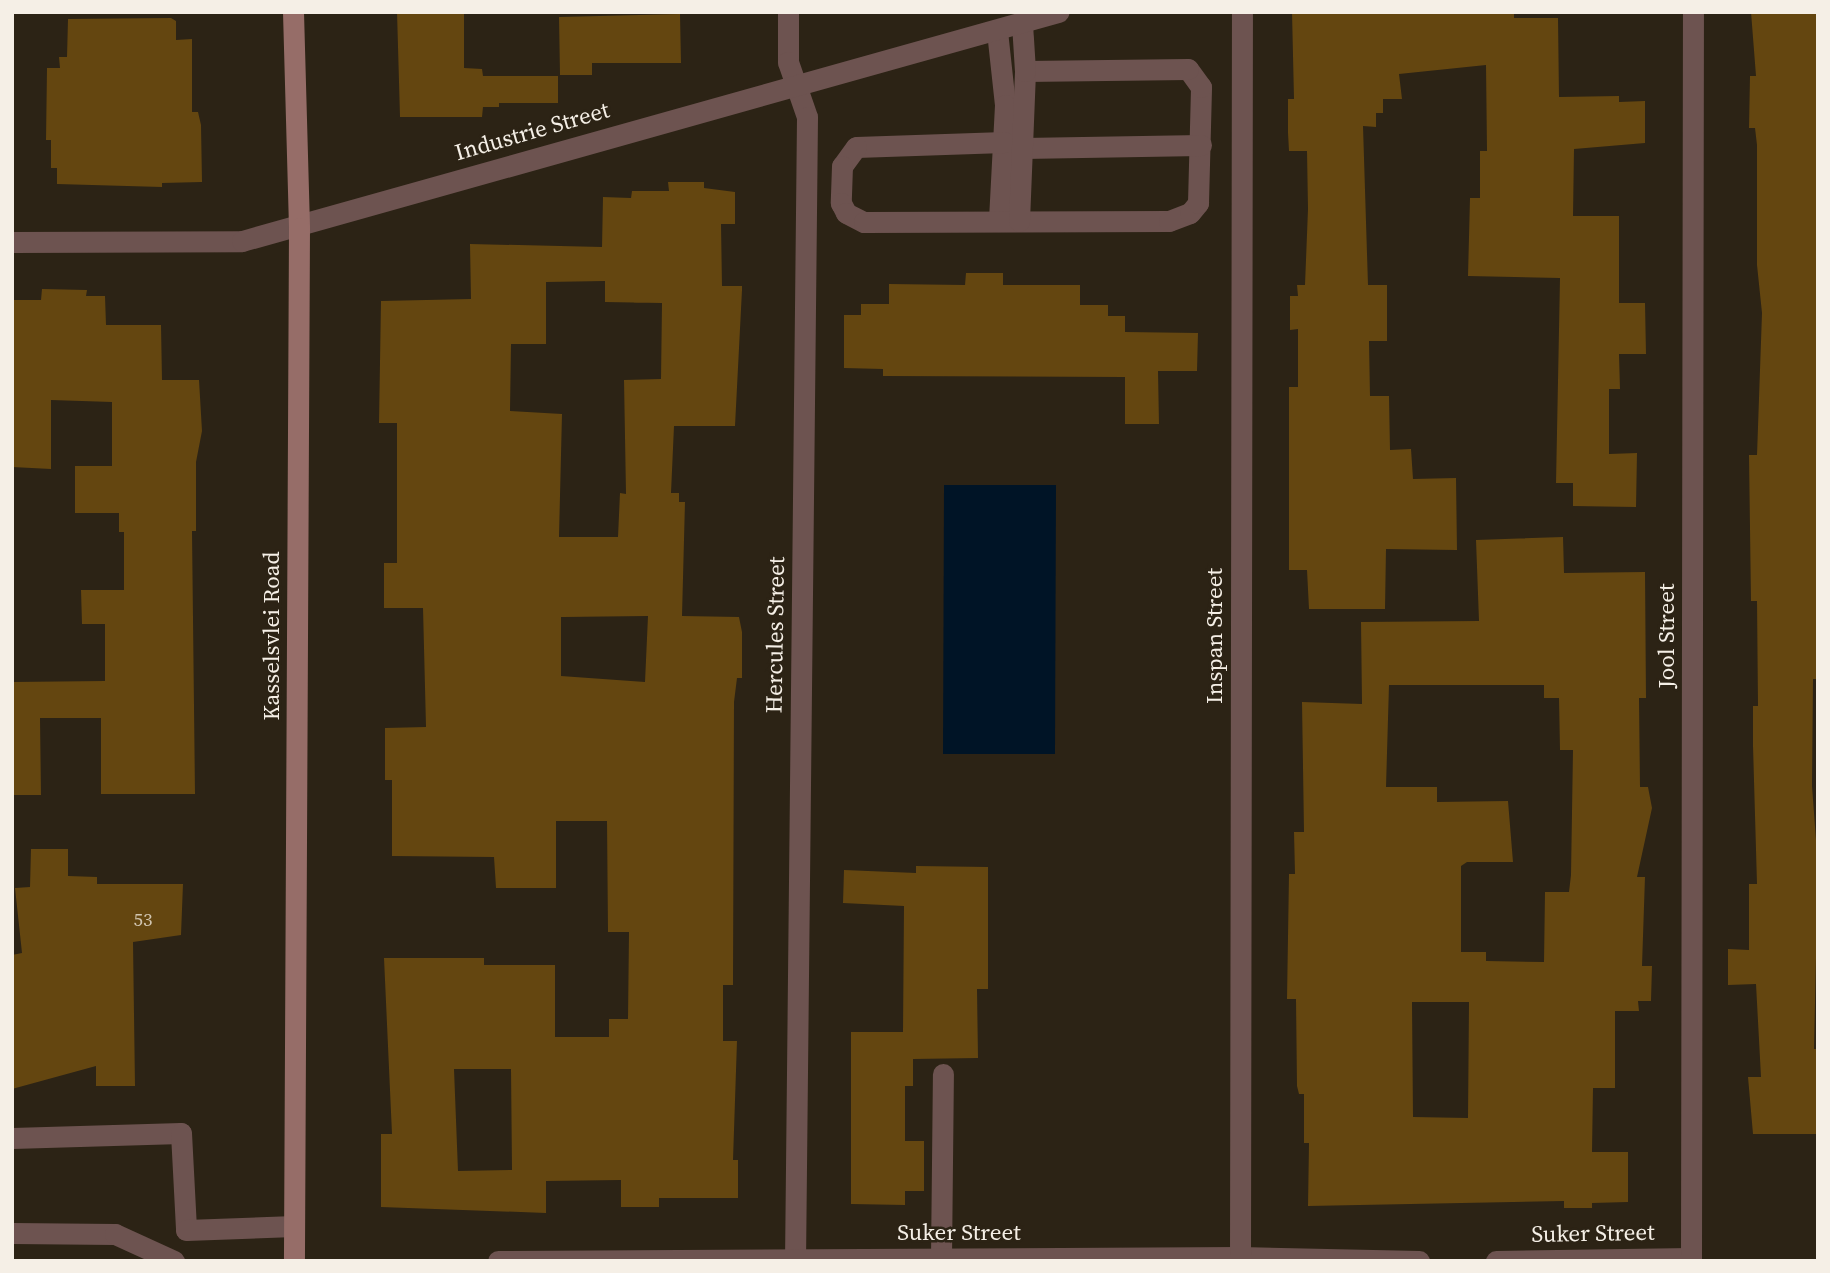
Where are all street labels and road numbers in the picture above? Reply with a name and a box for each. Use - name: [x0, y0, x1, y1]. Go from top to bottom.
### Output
- street label: Industrie Street: [452, 96, 612, 166]
- street label: Kasselsvlei Road: [257, 551, 285, 721]
- street label: Hercules Street: [760, 556, 790, 714]
- street label: Inspan Street: [1200, 568, 1228, 704]
- street label: Jool Street: [1652, 584, 1680, 688]
- street label: Suker Street: [897, 1218, 1021, 1246]
- street label: Suker Street: [1531, 1218, 1655, 1248]

